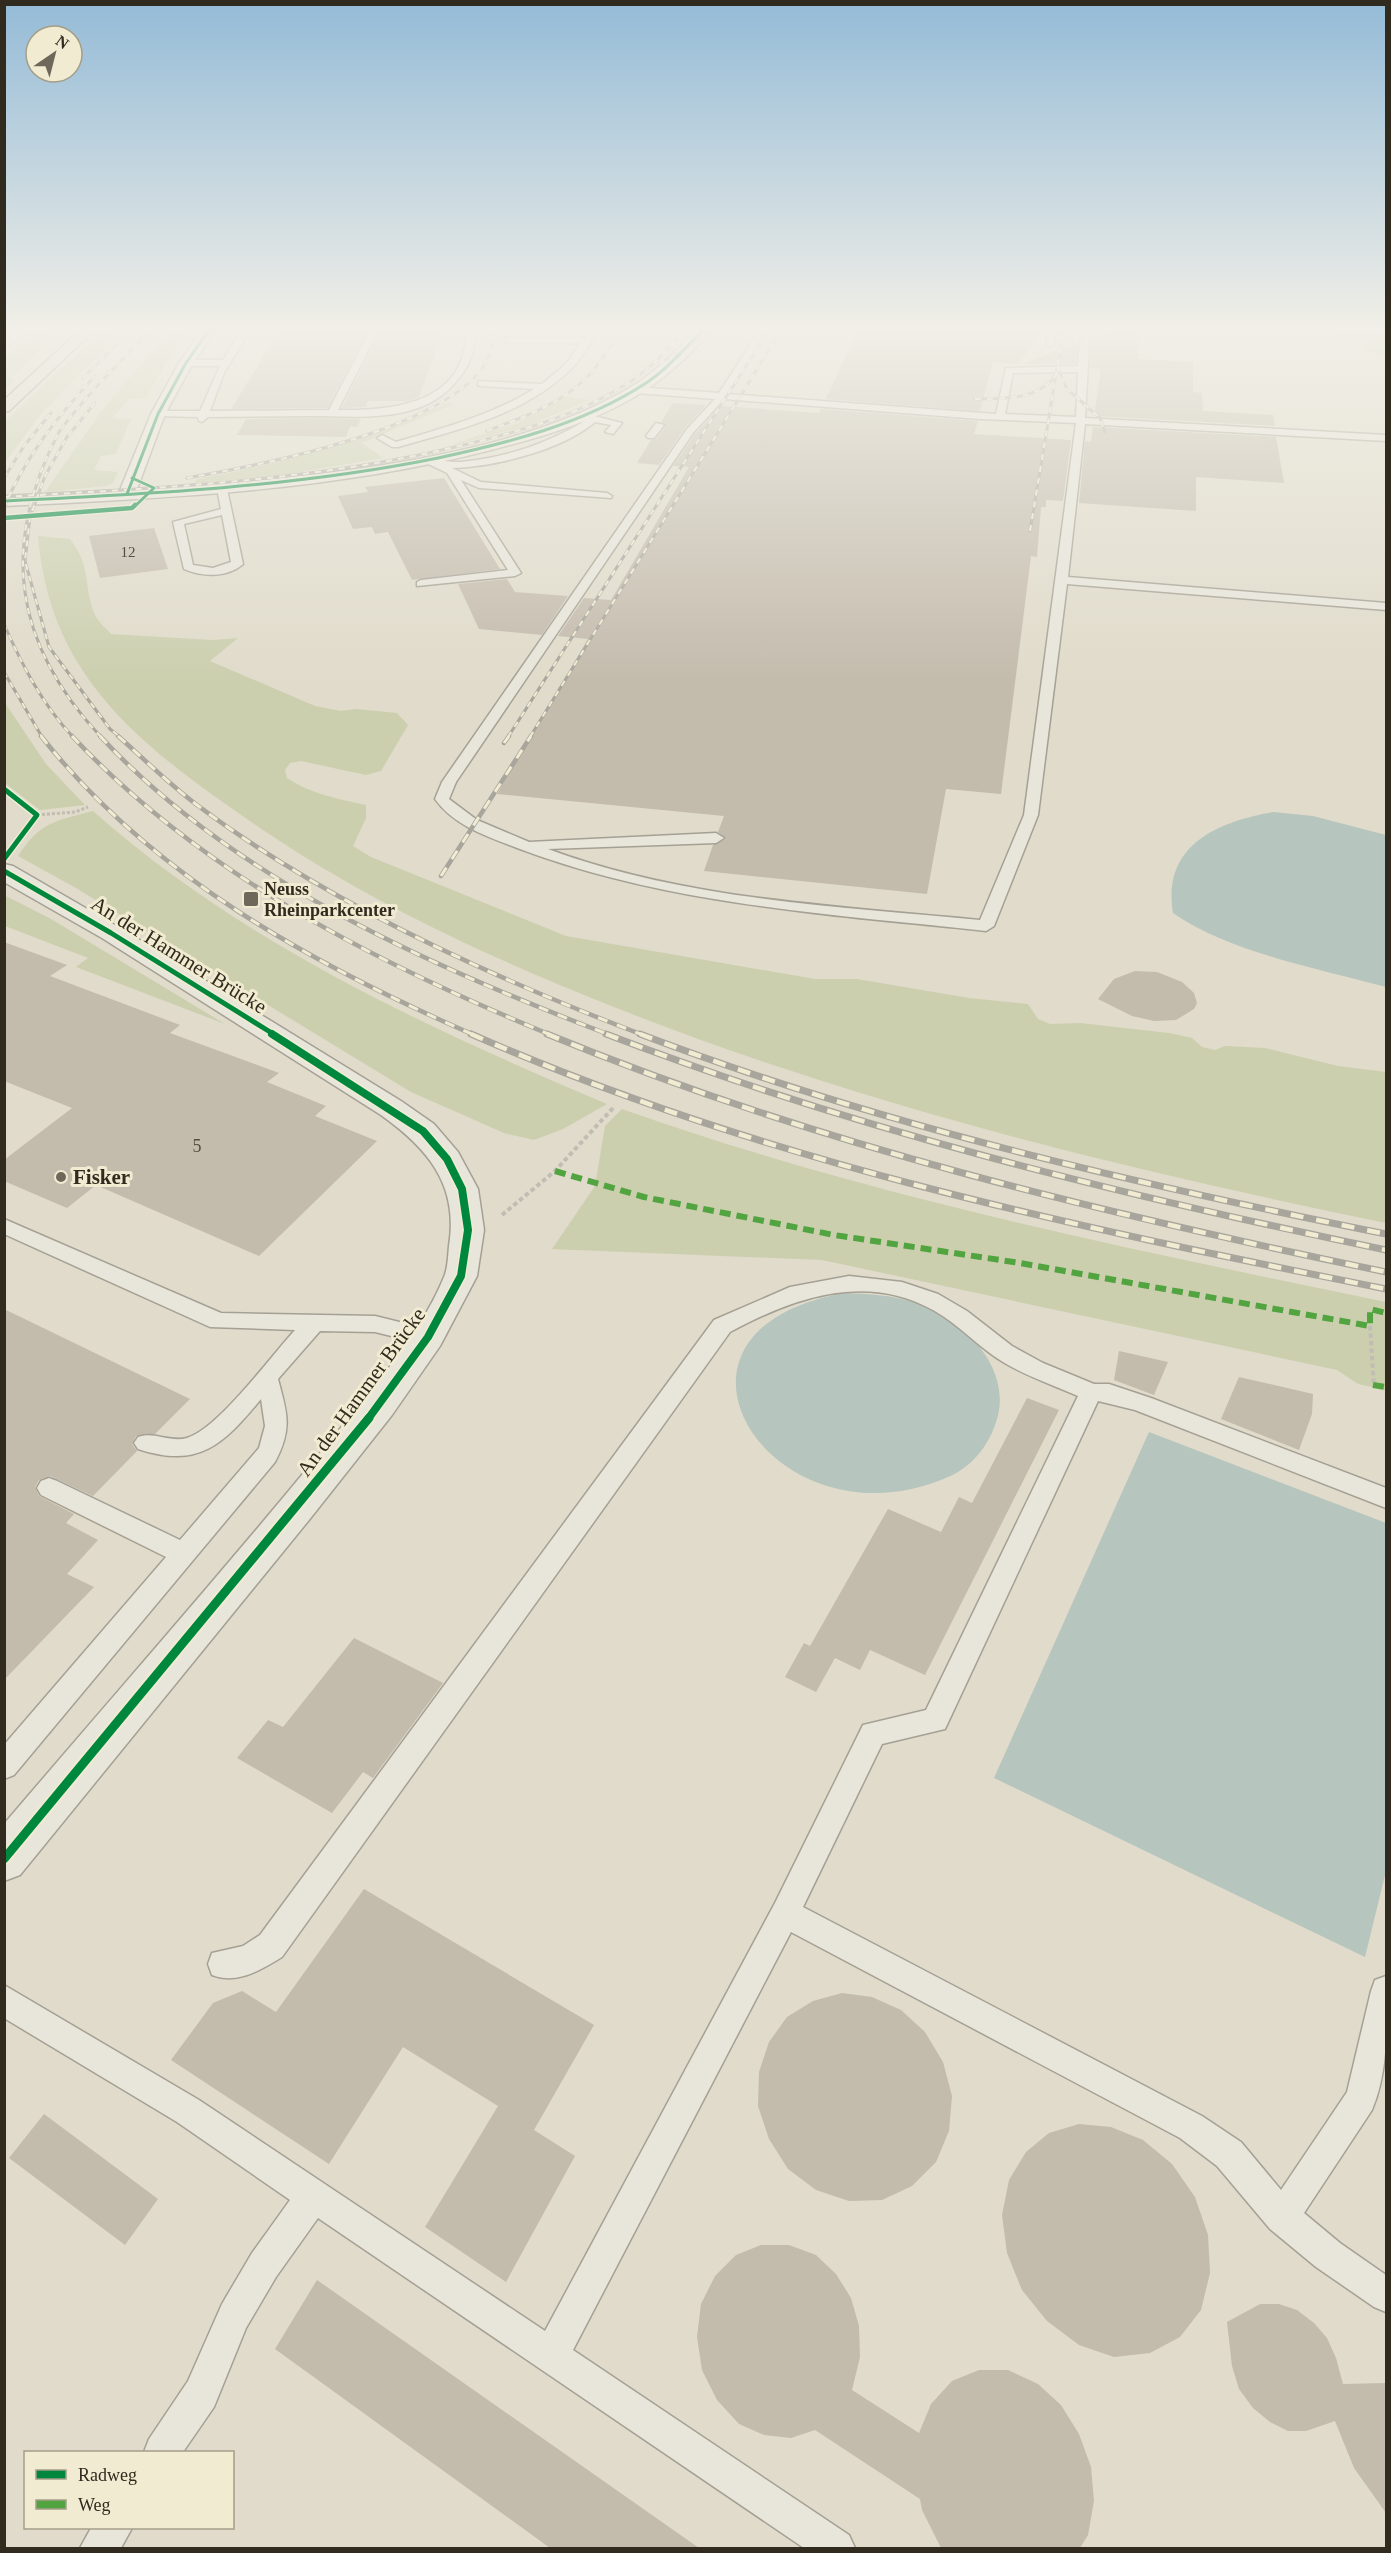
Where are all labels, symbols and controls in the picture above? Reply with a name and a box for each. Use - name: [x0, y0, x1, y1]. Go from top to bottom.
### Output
- north arrow: [24, 24, 84, 84]
- text: N: [53, 32, 72, 53]
- house number: 12: [121, 544, 136, 560]
- place label: Neuss Rheinparkcenter: [264, 879, 395, 920]
- marker: Neuss Rheinparkcenter: [242, 890, 260, 908]
- street label: An der Hammer Brücke: [87, 891, 271, 1019]
- house number: 5: [193, 1136, 202, 1156]
- place label: Fisker: [73, 1165, 130, 1189]
- marker: Fisker: [54, 1170, 68, 1184]
- street label: An der Hammer Brücke: [292, 1303, 430, 1481]
- legend: [24, 2451, 234, 2529]
- text: Radweg: [78, 2465, 137, 2485]
- text: Weg: [78, 2495, 111, 2515]

